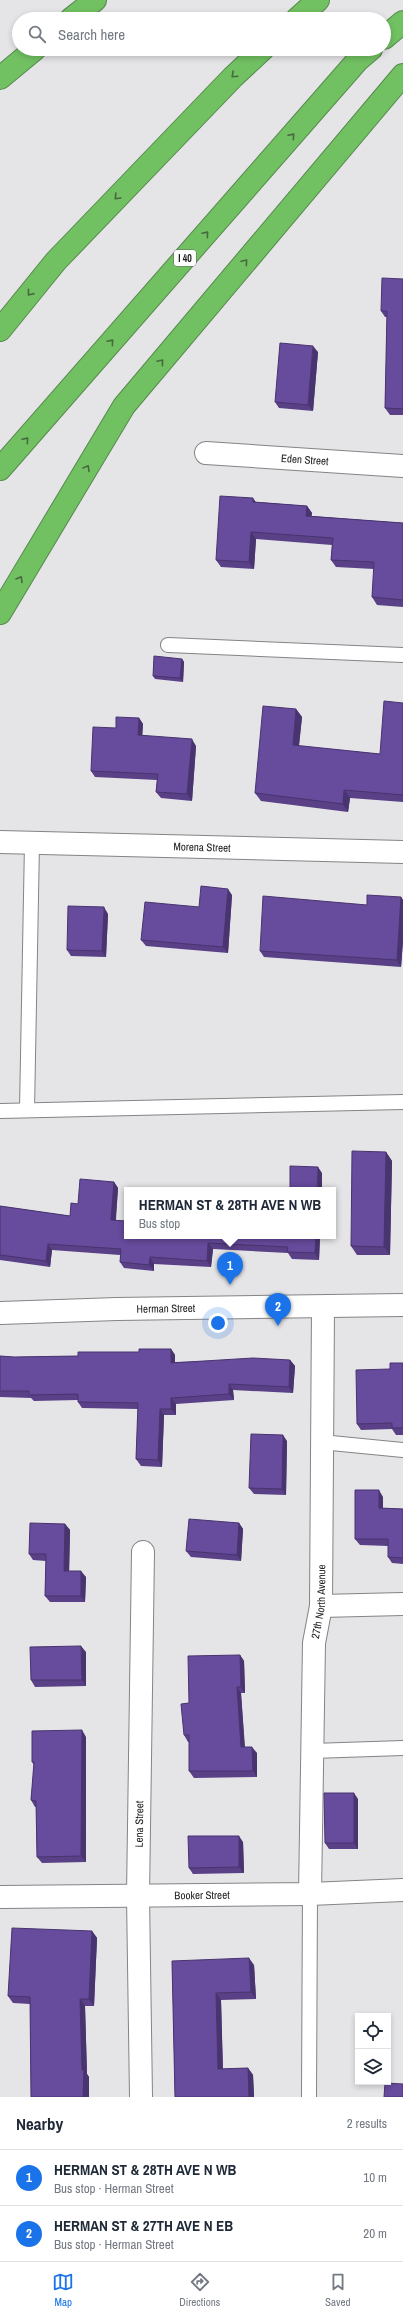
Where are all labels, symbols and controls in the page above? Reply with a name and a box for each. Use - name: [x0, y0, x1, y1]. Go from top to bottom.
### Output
- search box: [12, 12, 391, 56]
- icon: search: [26, 23, 48, 45]
- text: Search here: [58, 24, 125, 45]
- one-way arrow: [232, 70, 239, 77]
- one-way arrow: [287, 133, 294, 141]
- one-way arrow: [114, 192, 122, 200]
- one-way arrow: [201, 231, 209, 239]
- road number: I 40: [174, 250, 196, 266]
- one-way arrow: [241, 260, 248, 267]
- one-way arrow: [27, 289, 34, 296]
- one-way arrow: [107, 340, 114, 347]
- one-way arrow: [157, 359, 164, 366]
- one-way arrow: [21, 437, 28, 445]
- street label: Eden Street: [280, 451, 330, 468]
- one-way arrow: [82, 465, 89, 472]
- one-way arrow: [15, 576, 23, 583]
- street label: Morena Street: [173, 839, 231, 855]
- popup: [124, 1187, 336, 1239]
- text: HERMAN ST & 28TH AVE N WB: [139, 1194, 321, 1215]
- text: Bus stop: [139, 1215, 180, 1232]
- pin: 1: [217, 1252, 243, 1285]
- pin: 2: [265, 1293, 291, 1326]
- street label: Herman Street: [136, 1301, 196, 1316]
- your location: [208, 1313, 228, 1333]
- street label: 27th North Avenue: [308, 1564, 328, 1640]
- street label: Lena Street: [132, 1800, 146, 1848]
- street label: Booker Street: [174, 1888, 230, 1902]
- map controls: [355, 2013, 391, 2085]
- button: locate: [355, 2013, 391, 2049]
- button: layers: [355, 2049, 391, 2085]
- text: Nearby: [16, 2112, 63, 2135]
- text: 2 results: [347, 2115, 387, 2132]
- text: HERMAN ST & 28TH AVE N WB: [54, 2159, 236, 2180]
- text: 1: [26, 2169, 32, 2186]
- text: 10 m: [363, 2169, 387, 2186]
- text: Bus stop · Herman Street: [54, 2180, 174, 2197]
- text: HERMAN ST & 27TH AVE N EB: [54, 2215, 233, 2236]
- text: 2: [26, 2225, 32, 2242]
- text: 20 m: [363, 2225, 387, 2242]
- text: Bus stop · Herman Street: [54, 2236, 174, 2253]
- tab: Map: [52, 2271, 74, 2309]
- tab: Directions: [179, 2271, 220, 2309]
- tab: Saved: [325, 2271, 351, 2309]

